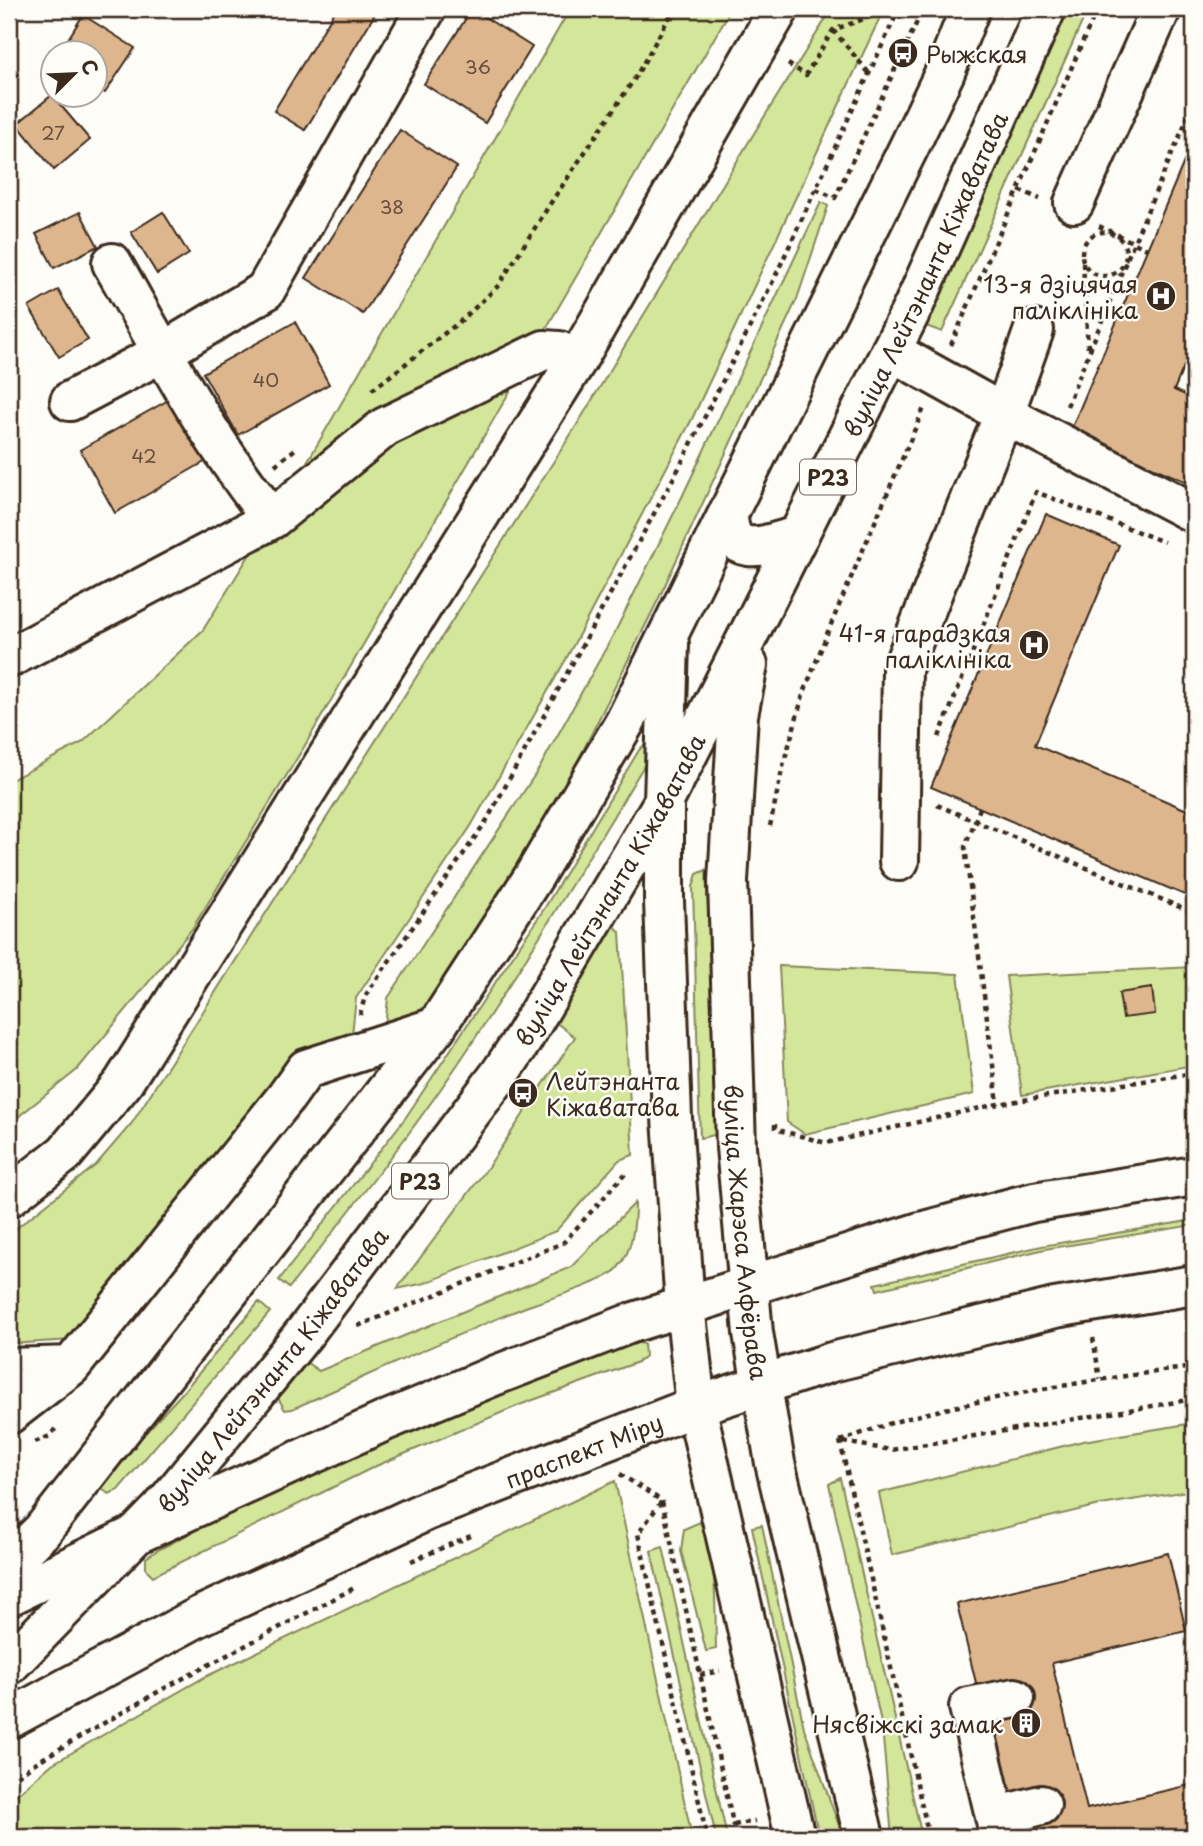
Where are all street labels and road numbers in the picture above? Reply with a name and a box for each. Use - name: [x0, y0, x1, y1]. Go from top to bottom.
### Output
- street label: вуліца Лейтэнанта Кіжаватава: [833, 105, 1016, 443]
- road number: Р23: [800, 460, 856, 494]
- street label: вуліца Лейтэнанта Кіжаватава: [505, 727, 713, 1052]
- street label: вуліца Жарэса Алфёрава: [717, 1084, 778, 1383]
- road number: Р23: [392, 1164, 448, 1198]
- street label: вуліца Лейтэнанта Кіжаватава: [148, 1219, 396, 1520]
- street label: праспект Міру: [499, 1403, 667, 1496]

